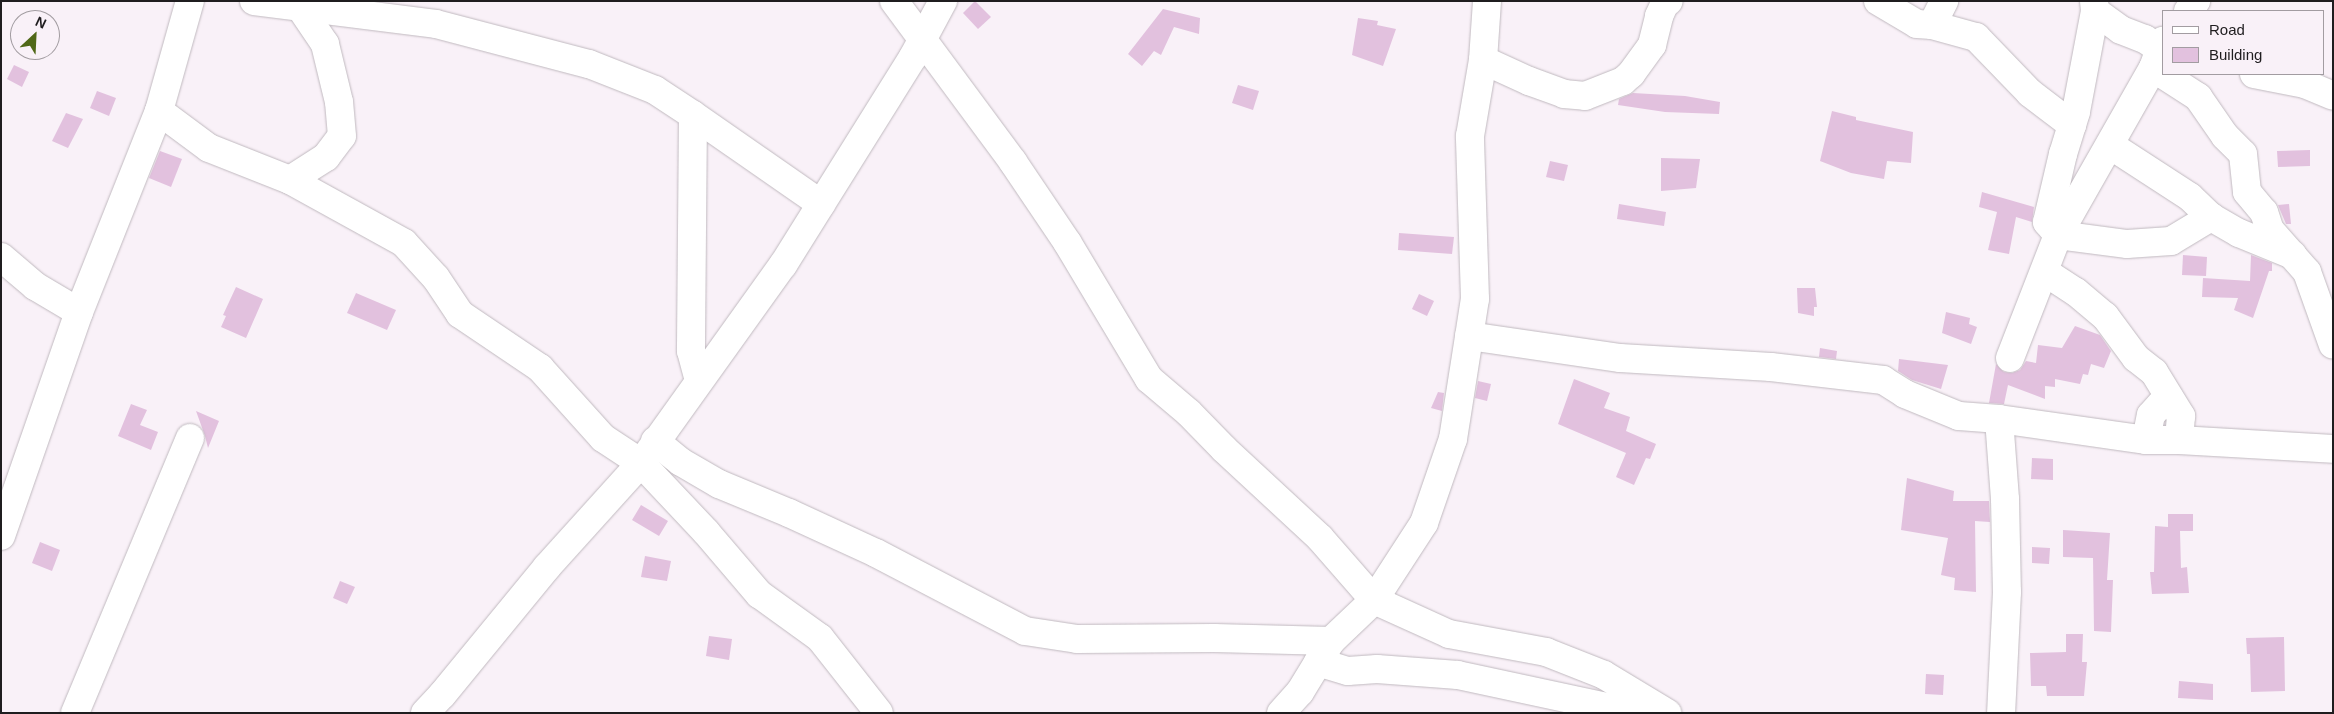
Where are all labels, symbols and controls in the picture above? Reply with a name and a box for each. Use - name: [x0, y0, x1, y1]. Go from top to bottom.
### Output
- north arrow: [10, 10, 60, 60]
- legend: [2162, 10, 2324, 75]
- text: N: [33, 13, 49, 32]
- text: Road: [2209, 21, 2245, 38]
- text: Building: [2209, 46, 2262, 63]

